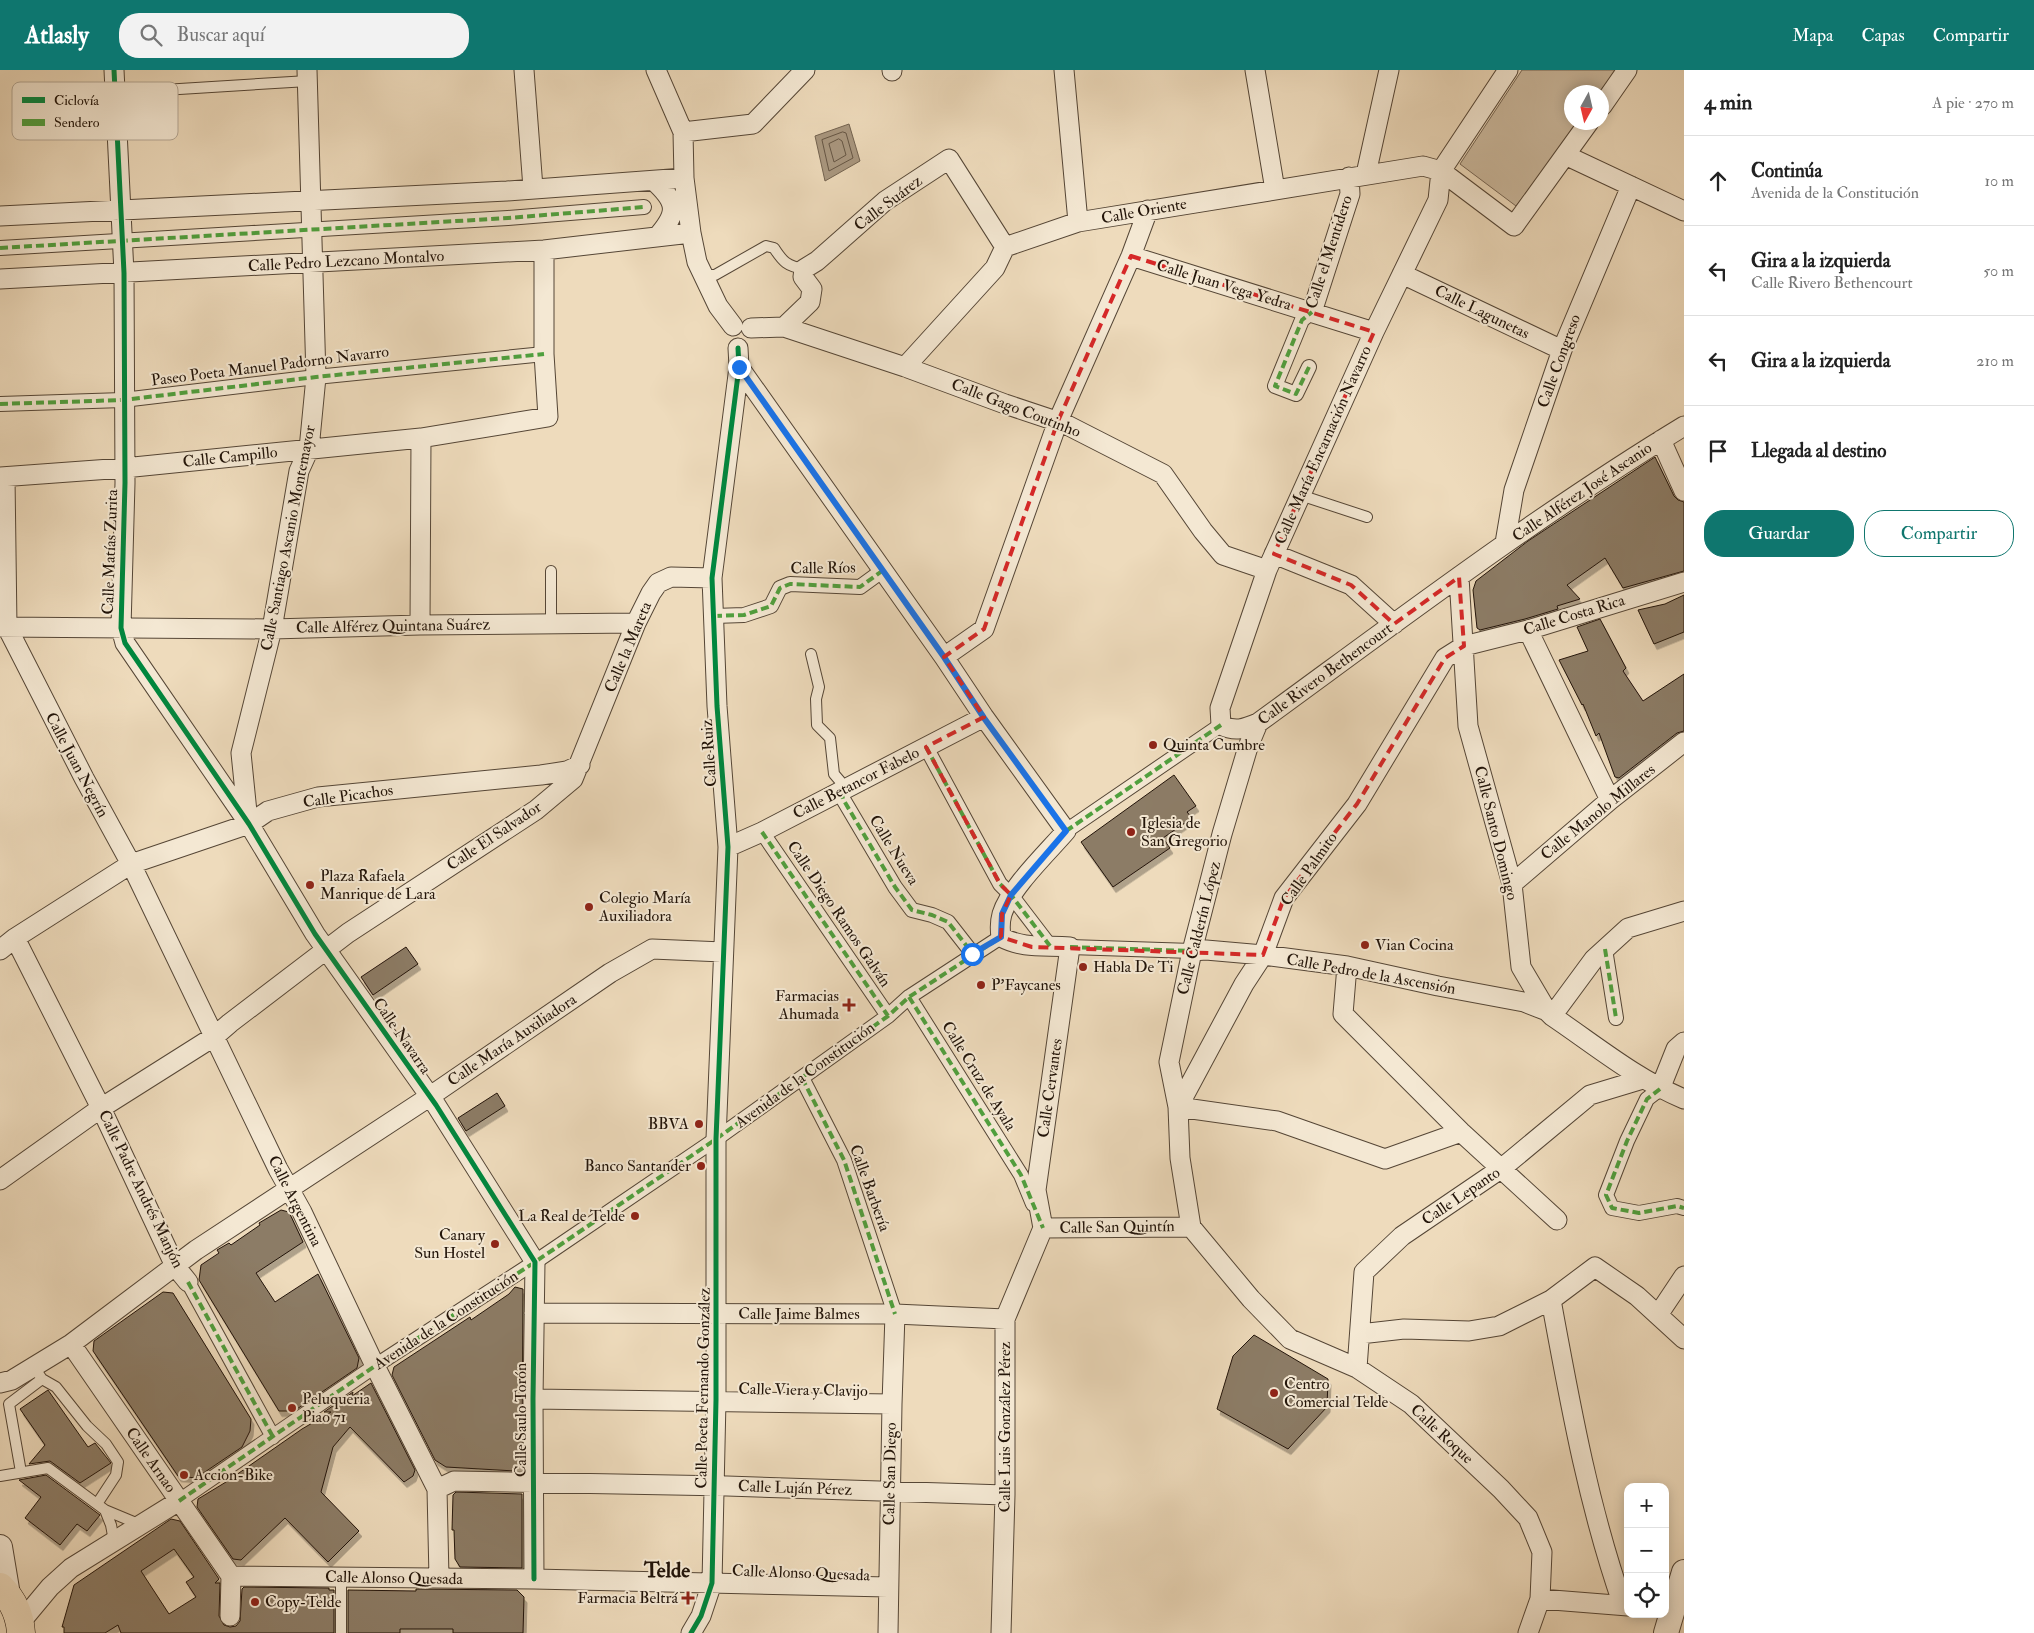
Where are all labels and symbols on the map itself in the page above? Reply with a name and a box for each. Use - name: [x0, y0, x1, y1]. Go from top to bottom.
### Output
- legend: [12, 82, 178, 140]
- north arrow: [1564, 85, 1609, 130]
- text: Ciclovía: [54, 92, 99, 109]
- text: Sendero: [54, 114, 100, 131]
- street label: Calle Suárez: [850, 171, 926, 235]
- street label: Calle el Mentidero: [1301, 192, 1357, 311]
- street label: Calle Oriente: [1100, 194, 1189, 228]
- street label: Calle Pedro Lezcano Montalvo: [247, 246, 445, 276]
- street label: Calle Juan Vega Yedra: [1154, 255, 1294, 316]
- street label: Calle Lagunetas: [1431, 280, 1533, 344]
- street label: Calle Congreso: [1533, 311, 1585, 410]
- street label: Paseo Poeta Manuel Padorno Navarro: [150, 341, 390, 391]
- street label: Calle María Encarnación Navarro: [1270, 342, 1376, 547]
- route end: [728, 356, 751, 379]
- street label: Calle Gago Coutinho: [949, 374, 1084, 442]
- street label: Calle Santiago Ascanio Montemayor: [256, 423, 320, 653]
- street label: Calle Alférez José Ascanio: [1508, 438, 1657, 547]
- street label: Calle Campillo: [182, 442, 279, 473]
- street label: Calle Matías Zurita: [98, 489, 122, 615]
- street label: Calle Ríos: [790, 557, 856, 579]
- street label: Calle Costa Rica: [1521, 590, 1628, 640]
- street label: Calle la Mareta: [600, 598, 656, 695]
- street label: Calle Alférez Quintana Suárez: [296, 614, 491, 638]
- street label: Calle Rivero Bethencourt: [1254, 618, 1396, 730]
- street label: Calle Juan Negrín: [40, 709, 113, 821]
- street label: Calle Ruiz: [697, 718, 721, 788]
- place label: Quinta Cumbre: [1163, 735, 1265, 755]
- marker: Quinta Cumbre: [1147, 739, 1159, 751]
- street label: Calle Betancor Fabelo: [789, 742, 923, 824]
- street label: Calle Manolo Millares: [1537, 760, 1659, 864]
- street label: Calle Santo Domingo: [1470, 764, 1522, 902]
- street label: Calle Picachos: [302, 780, 394, 812]
- street label: Calle El Salvador: [443, 797, 545, 875]
- street label: Calle Nueva: [865, 811, 924, 889]
- place label: Iglesia de San Gregorio: [1141, 813, 1228, 851]
- marker: Iglesia de San Gregorio: [1125, 826, 1137, 838]
- street label: Calle Palmito: [1276, 828, 1342, 910]
- street label: Calle Diego Ramos Galván: [783, 837, 895, 991]
- street label: Calle Calderín López: [1173, 859, 1226, 997]
- place label: Plaza Rafaela Manrique de Lara: [320, 866, 436, 904]
- marker: Plaza Rafaela Manrique de Lara: [304, 879, 316, 891]
- place label: Colegio María Auxiliadora: [598, 888, 691, 926]
- marker: Colegio María Auxiliadora: [583, 901, 595, 913]
- place label: Vian Cocina: [1375, 935, 1454, 955]
- marker: Vian Cocina: [1359, 939, 1371, 951]
- route start: [961, 943, 984, 966]
- street label: Calle Pedro de la Ascensión: [1285, 949, 1457, 999]
- place label: Habla De Ti: [1093, 957, 1174, 977]
- marker: Habla De Ti: [1077, 961, 1089, 973]
- place label: P'Faycanes: [991, 975, 1061, 995]
- marker: P'Faycanes: [975, 979, 987, 991]
- place label: Farmacias Ahumada: [775, 986, 839, 1024]
- street label: Calle María Auxiliadora: [444, 989, 581, 1091]
- street label: Calle Navarra: [368, 994, 436, 1078]
- marker: Farmacias Ahumada: [843, 999, 855, 1011]
- street label: Avenida de la Constitución: [730, 1018, 879, 1133]
- street label: Calle Cruz de Ayala: [937, 1018, 1021, 1135]
- street label: Calle Cervantes: [1033, 1037, 1067, 1139]
- street label: Calle Padre Andrés Manjón: [94, 1107, 188, 1271]
- place label: BBVA: [648, 1114, 689, 1134]
- marker: BBVA: [693, 1118, 705, 1130]
- street label: Calle Barbería: [845, 1142, 895, 1234]
- street label: Calle Argentina: [264, 1152, 327, 1250]
- place label: Banco Santander: [584, 1156, 691, 1176]
- marker: Banco Santander: [695, 1160, 707, 1172]
- street label: Calle Lepanto: [1418, 1162, 1505, 1230]
- place label: La Real de Telde: [518, 1206, 625, 1226]
- marker: La Real de Telde: [629, 1210, 641, 1222]
- street label: Calle San Quintín: [1059, 1216, 1175, 1238]
- place label: Canary Sun Hostel: [414, 1225, 486, 1263]
- marker: Canary Sun Hostel: [489, 1238, 501, 1250]
- street label: Avenida de la Constitución: [369, 1266, 522, 1375]
- street label: Calle Poeta Fernando González: [691, 1287, 715, 1489]
- street label: Calle Jaime Balmes: [738, 1304, 860, 1325]
- street label: Calle Luis González Pérez: [995, 1341, 1015, 1512]
- street label: Calle Saulo Torón: [511, 1363, 531, 1477]
- place label: Centro Comercial Telde: [1284, 1374, 1389, 1412]
- street label: Calle Viera y Clavijo: [738, 1379, 868, 1401]
- marker: Centro Comercial Telde: [1268, 1387, 1280, 1399]
- place label: Peluqueria Piao 71: [302, 1389, 370, 1427]
- street label: Calle Roque: [1406, 1400, 1478, 1468]
- marker: Peluqueria Piao 71: [286, 1402, 298, 1414]
- street label: Calle San Diego: [879, 1422, 901, 1526]
- street label: Calle Arnao: [121, 1424, 181, 1497]
- place label: Accion-Bike: [193, 1465, 273, 1485]
- marker: Accion-Bike: [178, 1469, 190, 1481]
- street label: Calle Luján Pérez: [738, 1476, 853, 1500]
- district label: Telde: [643, 1557, 690, 1584]
- street label: Calle Alonso Quesada: [732, 1561, 871, 1585]
- street label: Calle Alonso Quesada: [325, 1567, 464, 1589]
- place label: Farmacia Beltrá: [577, 1588, 678, 1608]
- place label: Copy-Telde: [265, 1592, 342, 1613]
- marker: Farmacia Beltrá: [682, 1592, 694, 1604]
- marker: Copy-Telde: [249, 1596, 261, 1608]

